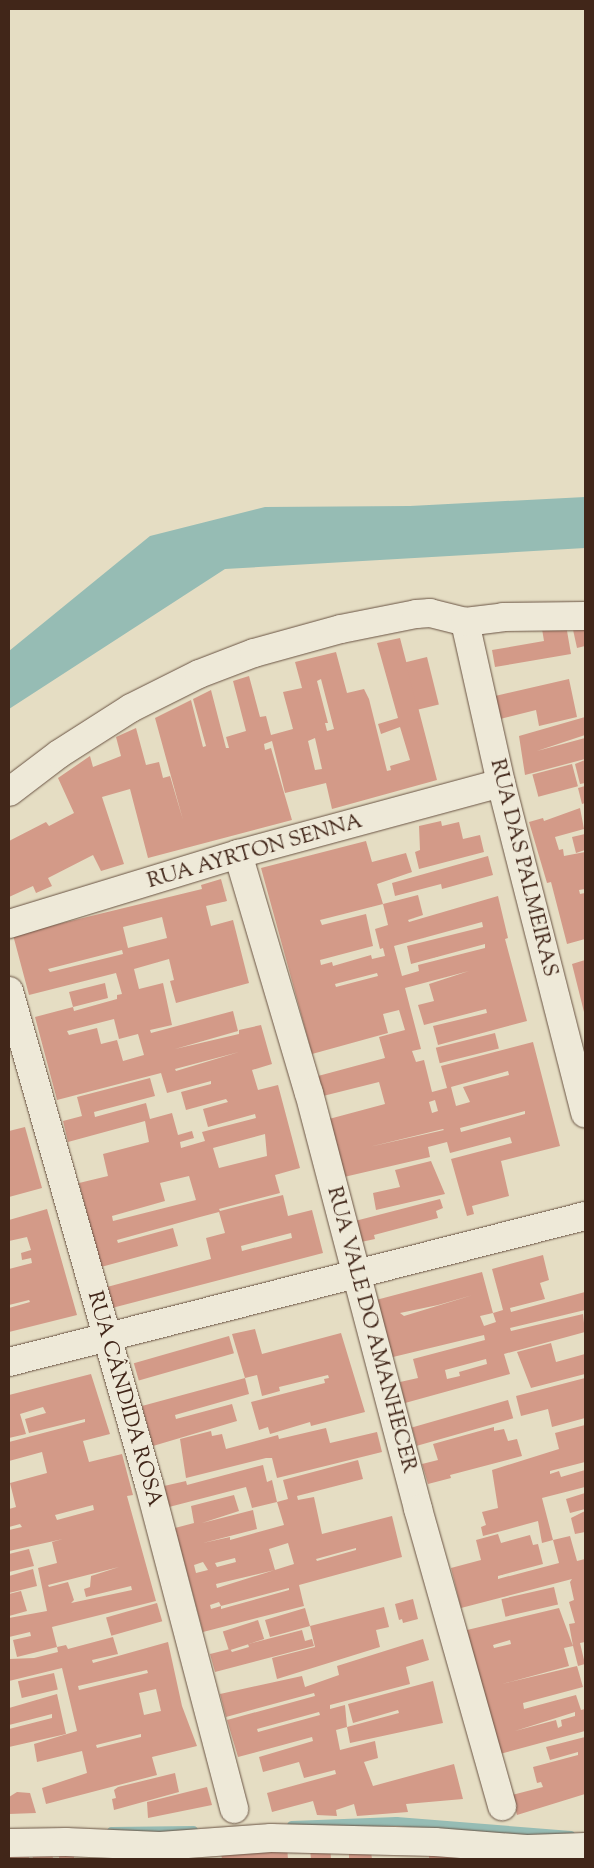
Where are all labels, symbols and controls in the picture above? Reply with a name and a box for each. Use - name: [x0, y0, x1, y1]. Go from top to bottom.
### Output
- street label: RUA DAS PALMEIRAS: [484, 757, 562, 979]
- street label: RUA AYRTON SENNA: [145, 809, 365, 895]
- street label: RUA VALE DO AMANHECER: [321, 1184, 421, 1476]
- street label: RUA CÂNDIDA ROSA: [81, 1288, 167, 1510]

